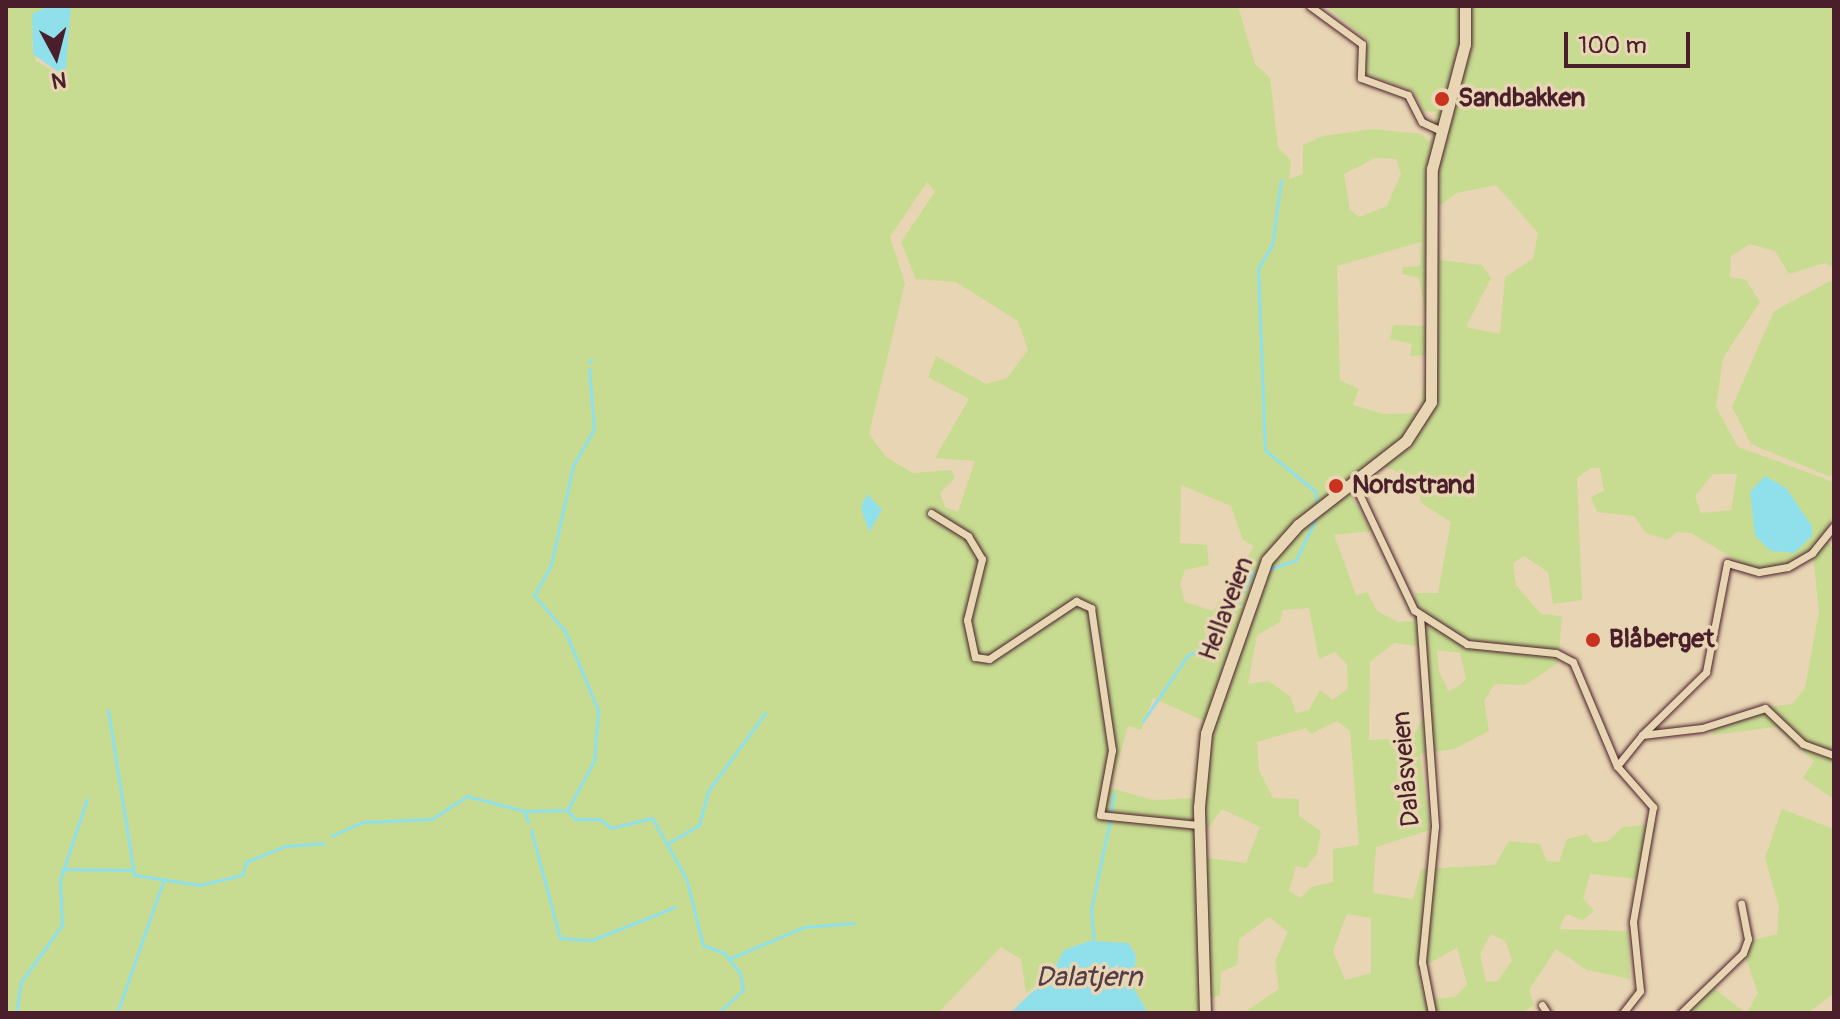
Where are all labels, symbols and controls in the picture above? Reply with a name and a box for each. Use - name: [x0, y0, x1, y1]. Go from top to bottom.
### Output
- north arrow: [16, 16, 96, 96]
- scale bar: [1568, 16, 1694, 66]
- text: 100 m: [1578, 31, 1647, 60]
- text: N: [50, 65, 68, 95]
- place label: Sandbakken: [1458, 83, 1585, 115]
- marker: Sandbakken: [1433, 90, 1451, 108]
- place label: Nordstrand: [1352, 470, 1475, 502]
- marker: Nordstrand: [1327, 477, 1345, 495]
- street label: Hellaveien: [1193, 553, 1261, 665]
- place label: Blåberget: [1609, 624, 1715, 656]
- marker: Blåberget: [1584, 631, 1602, 649]
- street label: Dalåsveien: [1386, 710, 1428, 828]
- water label: Dalatjern: [1036, 961, 1142, 995]

